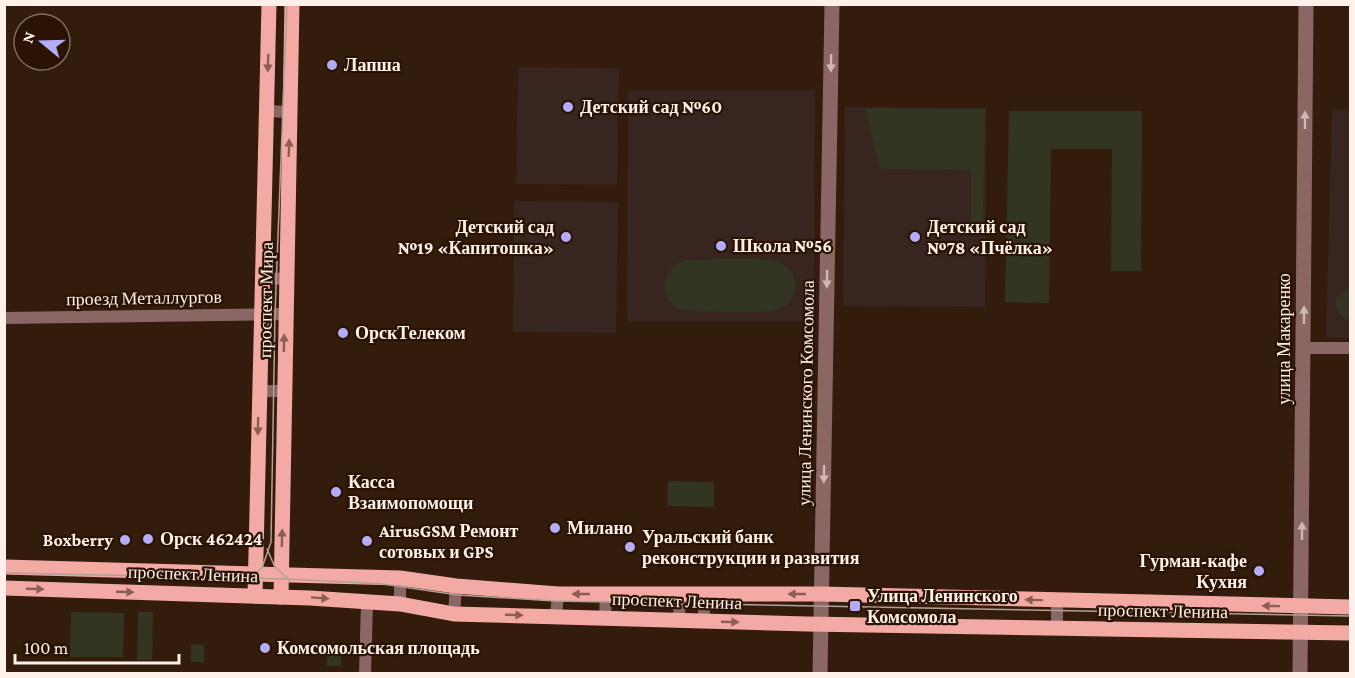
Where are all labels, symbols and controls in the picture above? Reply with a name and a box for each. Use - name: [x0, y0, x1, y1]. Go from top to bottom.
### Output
- north arrow: [12, 12, 72, 72]
- text: N: [18, 29, 38, 45]
- one-way arrow: [263, 53, 272, 72]
- one-way arrow: [826, 53, 836, 72]
- place label: Лапша: [344, 55, 401, 75]
- marker: Лапша: [325, 58, 339, 72]
- place label: Детский сад №60: [580, 97, 722, 117]
- marker: Детский сад №60: [561, 100, 575, 114]
- one-way arrow: [1300, 111, 1310, 130]
- one-way arrow: [284, 139, 293, 158]
- place label: Детский сад №19 «Капитошка»: [398, 217, 554, 258]
- place label: Детский сад №78 «Пчёлка»: [927, 217, 1053, 258]
- marker: Детский сад №19 «Капитошка»: [559, 230, 573, 244]
- marker: Детский сад №78 «Пчёлка»: [908, 230, 922, 244]
- place label: Школа №56: [733, 236, 832, 256]
- marker: Школа №56: [714, 239, 728, 253]
- street label: проспект Мира: [255, 242, 277, 358]
- one-way arrow: [822, 269, 832, 288]
- street label: улица Макаренко: [1274, 273, 1294, 405]
- street label: улица Ленинского Комсомола: [794, 280, 818, 506]
- street label: проезд Металлургов: [66, 287, 222, 309]
- one-way arrow: [1299, 306, 1309, 325]
- place label: ОрскТелеком: [355, 323, 466, 343]
- marker: ОрскТелеком: [336, 326, 350, 340]
- one-way arrow: [279, 334, 289, 353]
- one-way arrow: [254, 416, 263, 435]
- one-way arrow: [819, 464, 829, 483]
- place label: Касса Взаимопомощи: [348, 472, 473, 513]
- marker: Касса Взаимопомощи: [329, 485, 343, 499]
- place label: Милано: [567, 518, 633, 538]
- place label: AirusGSM Ремонт сотовых и GPS: [378, 521, 519, 562]
- marker: Милано: [548, 521, 562, 535]
- one-way arrow: [1297, 522, 1307, 541]
- place label: Уральский банк реконструкции и развития: [642, 527, 860, 568]
- place label: Орск 462424: [160, 529, 263, 549]
- one-way arrow: [277, 529, 287, 548]
- place label: Boxberry: [43, 530, 113, 550]
- marker: Орск 462424: [141, 532, 155, 546]
- marker: Boxberry: [118, 533, 132, 547]
- marker: AirusGSM Ремонт сотовых и GPS: [360, 534, 374, 548]
- marker: Уральский банк реконструкции и развития: [623, 540, 637, 554]
- place label: Гурман-кафе Кухня: [1140, 551, 1247, 592]
- street label: проспект Ленина: [127, 562, 259, 586]
- marker: Гурман-кафе Кухня: [1252, 564, 1266, 578]
- one-way arrow: [26, 584, 45, 593]
- place label: Улица Ленинского Комсомола: [867, 586, 1018, 627]
- one-way arrow: [115, 587, 134, 596]
- one-way arrow: [572, 589, 591, 599]
- street label: проспект Ленина: [611, 589, 743, 613]
- one-way arrow: [788, 589, 807, 599]
- one-way arrow: [310, 594, 329, 603]
- one-way arrow: [1025, 595, 1044, 605]
- marker: Улица Ленинского Комсомола: [848, 599, 862, 613]
- street label: проспект Ленина: [1098, 600, 1228, 622]
- one-way arrow: [1262, 601, 1281, 611]
- one-way arrow: [504, 611, 523, 620]
- one-way arrow: [720, 617, 739, 626]
- scale bar: [15, 627, 178, 665]
- text: 100 m: [24, 638, 69, 658]
- place label: Комсомольская площадь: [277, 638, 480, 658]
- marker: Комсомольская площадь: [258, 641, 272, 655]

